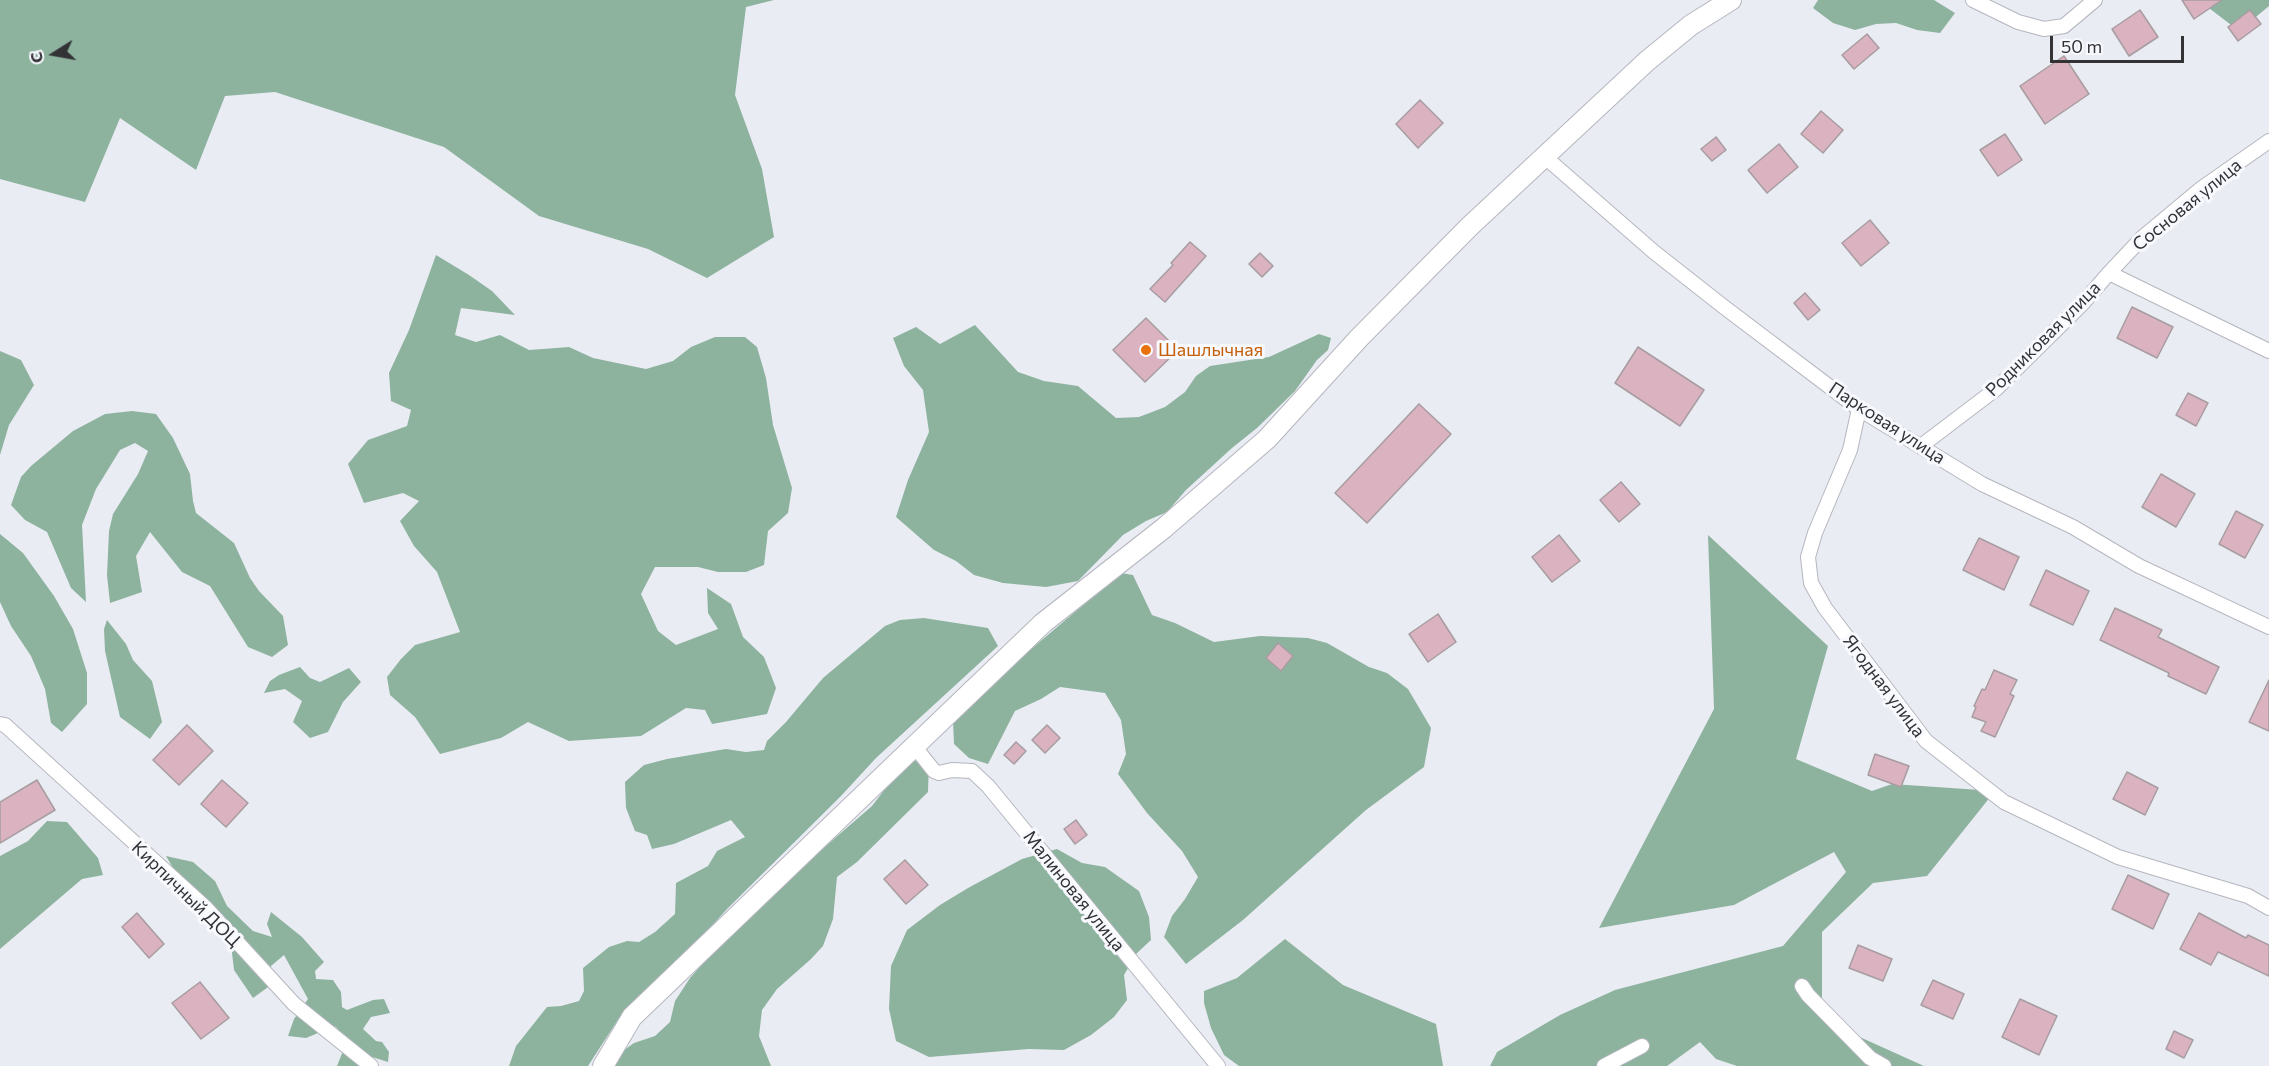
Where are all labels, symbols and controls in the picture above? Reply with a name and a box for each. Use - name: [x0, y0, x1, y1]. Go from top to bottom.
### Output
- north arrow: [24, 24, 84, 84]
- scale bar: [2053, 24, 2186, 62]
- text: 50 m: [2061, 35, 2102, 57]
- text: С: [25, 50, 46, 65]
- street label: Сосновая улица: [2128, 154, 2246, 256]
- street label: Родниковая улица: [1981, 277, 2105, 401]
- place label: Шашлычная: [1158, 339, 1263, 361]
- marker: Шашлычная: [1139, 343, 1153, 357]
- street label: Парковая улица: [1825, 377, 1949, 469]
- street label: Ягодная улица: [1838, 631, 1930, 741]
- street label: Малиновая улица: [1019, 826, 1129, 956]
- street label: Кирпичный ДОЦ: [127, 837, 245, 951]

